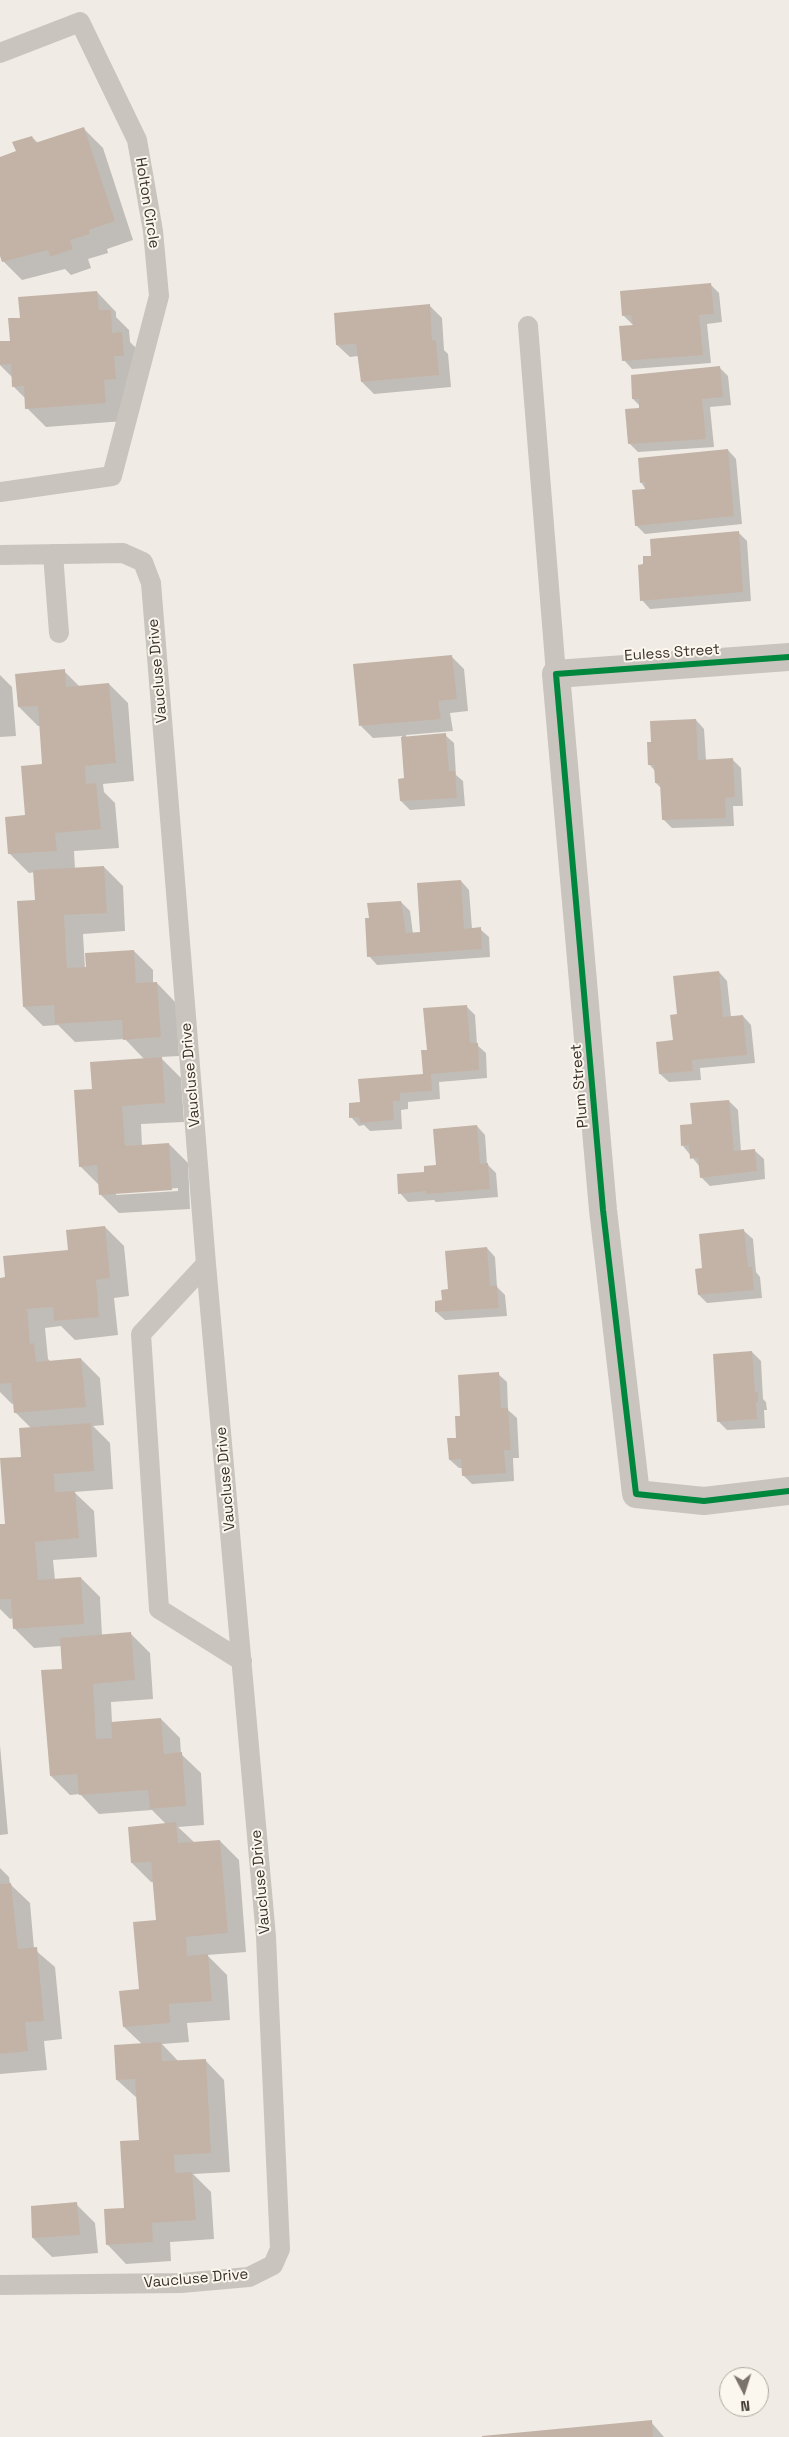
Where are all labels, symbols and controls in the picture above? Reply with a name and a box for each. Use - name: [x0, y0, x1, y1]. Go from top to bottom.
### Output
- street label: Holton Circle: [131, 156, 163, 250]
- street label: Vaucluse Drive: [144, 618, 172, 724]
- street label: Euless Street: [624, 641, 720, 665]
- street label: Vaucluse Drive: [177, 1022, 205, 1128]
- street label: Plum Street: [567, 1043, 593, 1129]
- street label: Vaucluse Drive: [212, 1426, 240, 1532]
- street label: Vaucluse Drive: [247, 1829, 275, 1935]
- street label: Vaucluse Drive: [143, 2265, 249, 2293]
- north arrow: [719, 2367, 769, 2417]
- text: N: [740, 2397, 751, 2415]

